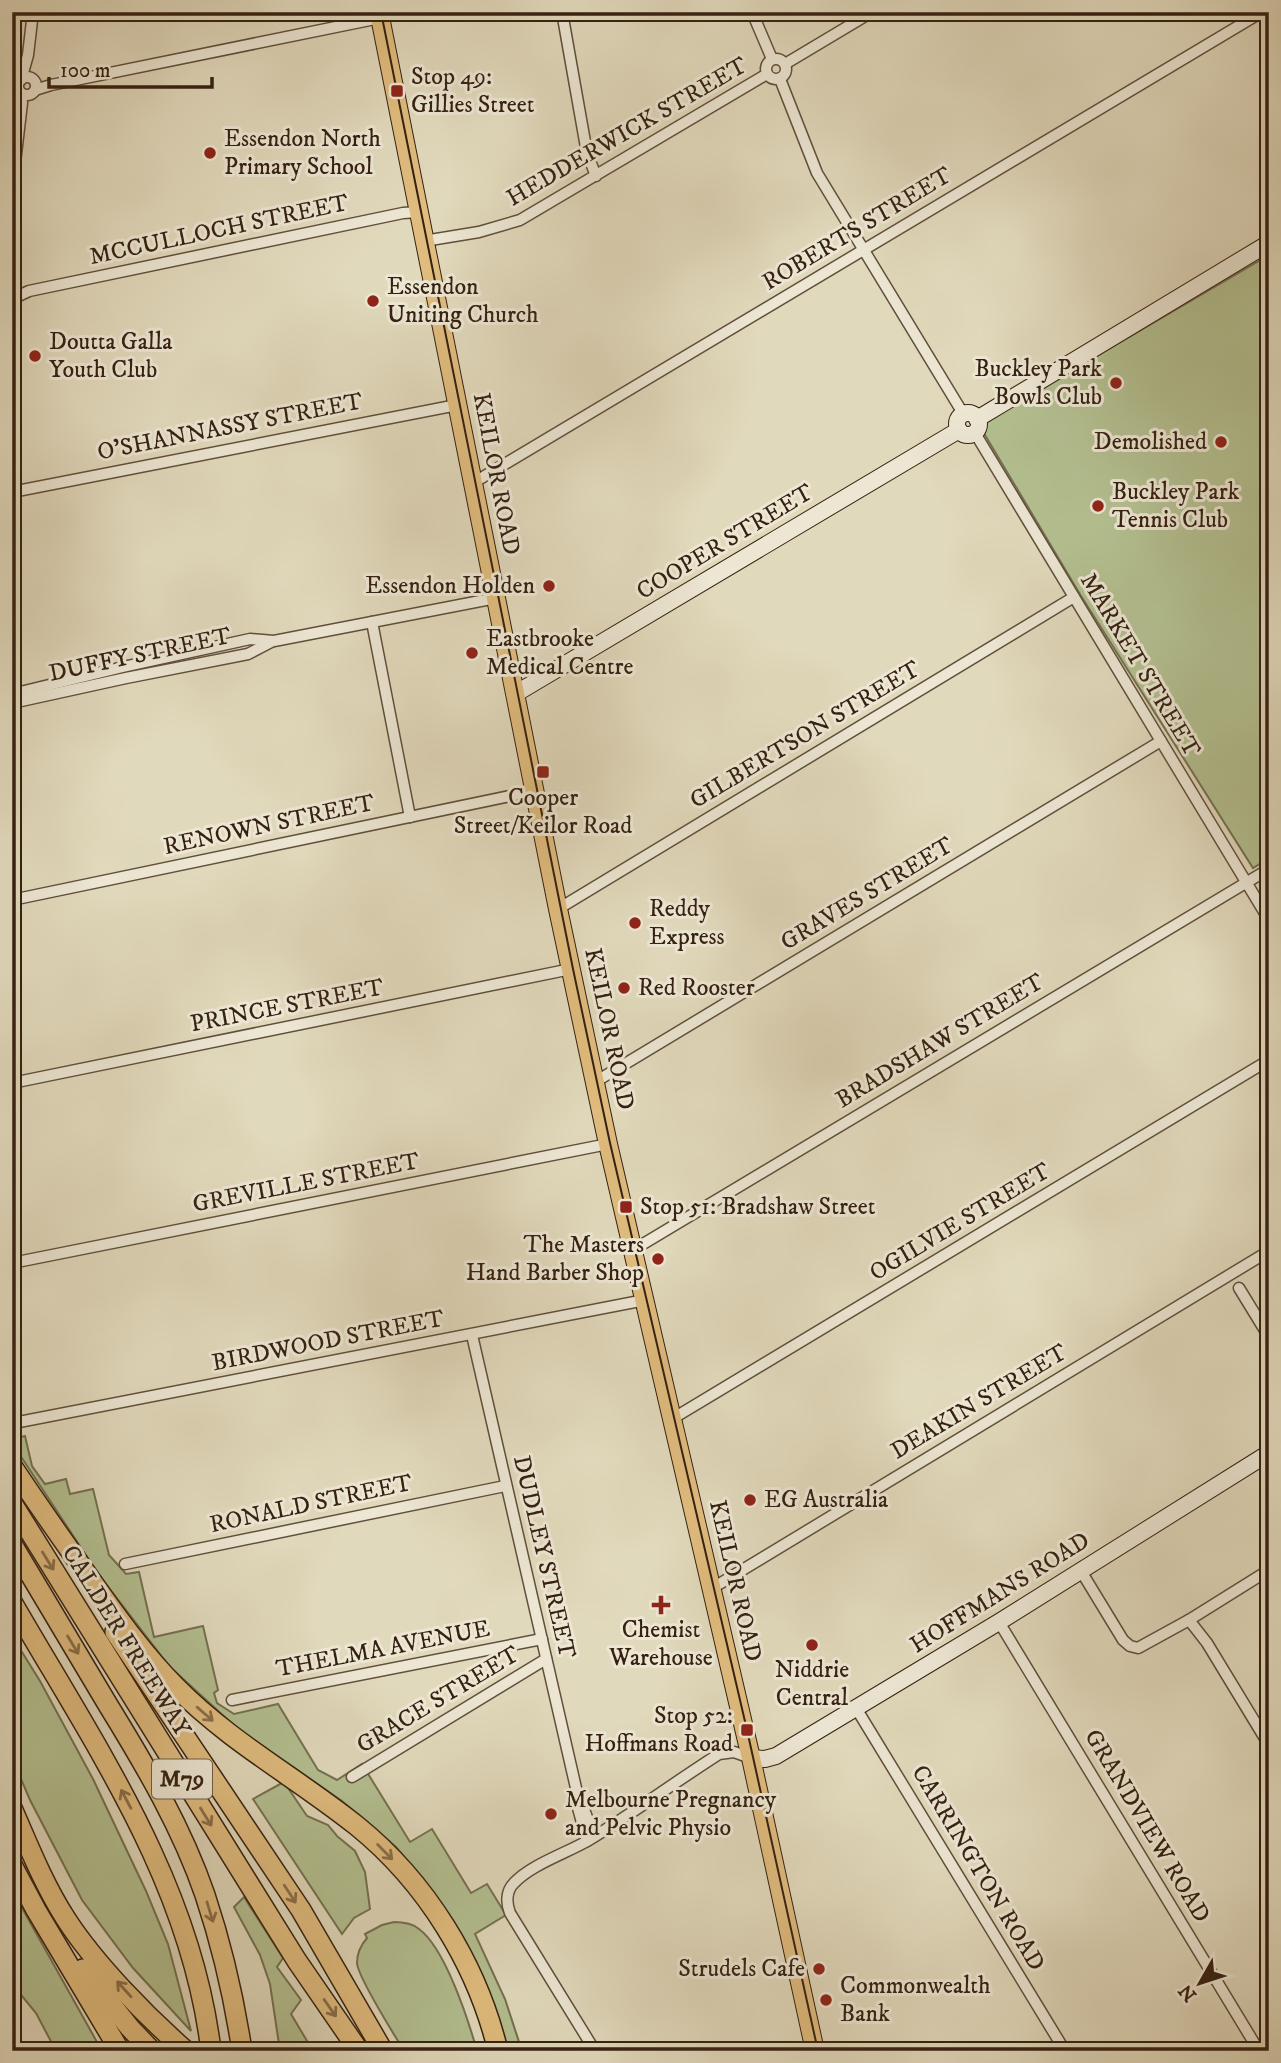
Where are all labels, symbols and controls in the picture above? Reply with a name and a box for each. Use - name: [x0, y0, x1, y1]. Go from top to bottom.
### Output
- scale bar: [49, 46, 212, 90]
- street label: HEDDERWICK STREET: [501, 51, 753, 213]
- text: 100 m: [60, 58, 111, 84]
- place label: Stop 49: Gillies Street: [411, 62, 535, 120]
- marker: Stop 49: Gillies Street: [389, 83, 405, 99]
- place label: Essendon North Primary School: [224, 124, 381, 182]
- marker: Essendon North Primary School: [202, 145, 218, 161]
- street label: ROBERTS STREET: [757, 161, 957, 297]
- street label: MCCULLOCH STREET: [87, 188, 351, 272]
- place label: Essendon Uniting Church: [387, 272, 539, 330]
- marker: Essendon Uniting Church: [365, 293, 381, 309]
- place label: Doutta Galla Youth Club: [49, 327, 173, 385]
- marker: Doutta Galla Youth Club: [27, 348, 43, 364]
- place label: Buckley Park Bowls Club: [975, 354, 1102, 412]
- marker: Buckley Park Bowls Club: [1108, 375, 1124, 391]
- street label: O'SHANNASSY STREET: [95, 387, 365, 467]
- street label: KEILOR ROAD: [466, 390, 526, 558]
- place label: Demolished: [1094, 427, 1207, 457]
- marker: Demolished: [1213, 434, 1229, 450]
- street label: COOPER STREET: [631, 477, 819, 607]
- place label: Buckley Park Tennis Club: [1112, 477, 1240, 535]
- marker: Buckley Park Tennis Club: [1090, 498, 1106, 514]
- street label: MARKET STREET: [1073, 568, 1207, 762]
- place label: Essendon Holden: [365, 571, 535, 601]
- marker: Essendon Holden: [541, 578, 557, 594]
- street label: DUFFY STREET: [46, 621, 234, 689]
- place label: Eastbrooke Medical Centre: [486, 624, 634, 682]
- marker: Eastbrooke Medical Centre: [464, 645, 480, 661]
- street label: GILBERTSON STREET: [684, 654, 926, 816]
- marker: Cooper Street/Keilor Road: [535, 764, 551, 780]
- place label: Cooper Street/Keilor Road: [454, 783, 632, 841]
- street label: RENOWN STREET: [161, 788, 377, 862]
- street label: GRAVES STREET: [775, 831, 959, 957]
- place label: Reddy Express: [649, 894, 725, 952]
- marker: Reddy Express: [627, 915, 643, 931]
- street label: KEILOR ROAD: [577, 945, 641, 1113]
- street label: BRADSHAW STREET: [830, 967, 1050, 1115]
- street label: PRINCE STREET: [188, 973, 386, 1039]
- place label: Red Rooster: [638, 973, 755, 1003]
- marker: Red Rooster: [616, 980, 632, 996]
- street label: GREVILLE STREET: [190, 1146, 422, 1220]
- street label: OGILVIE STREET: [864, 1156, 1056, 1288]
- place label: Stop 51: Bradshaw Street: [640, 1192, 876, 1222]
- marker: Stop 51: Bradshaw Street: [618, 1199, 634, 1215]
- place label: The Masters Hand Barber Shop: [466, 1230, 644, 1288]
- marker: The Masters Hand Barber Shop: [650, 1251, 666, 1267]
- street label: BIRDWOOD STREET: [209, 1304, 447, 1378]
- street label: DEAKIN STREET: [885, 1338, 1073, 1466]
- street label: DUDLEY STREET: [506, 1453, 582, 1661]
- street label: RONALD STREET: [207, 1468, 415, 1540]
- place label: EG Australia: [764, 1485, 889, 1515]
- marker: EG Australia: [742, 1492, 758, 1508]
- street label: KEILOR ROAD: [702, 1497, 768, 1665]
- street label: HOFFMANS ROAD: [905, 1526, 1095, 1660]
- street label: CALDER FREEWAY: [55, 1540, 197, 1743]
- one-way arrow: [41, 1551, 55, 1571]
- marker: Chemist Warehouse: [653, 1597, 669, 1613]
- street label: THELMA AVENUE: [274, 1614, 492, 1684]
- place label: Chemist Warehouse: [608, 1615, 713, 1673]
- one-way arrow: [66, 1634, 80, 1654]
- marker: Niddrie Central: [804, 1637, 820, 1653]
- street label: GRACE STREET: [351, 1640, 525, 1760]
- place label: Niddrie Central: [775, 1655, 849, 1713]
- place label: Stop 52: Hoffmans Road: [585, 1701, 733, 1759]
- one-way arrow: [196, 1706, 214, 1722]
- marker: Stop 52: Hoffmans Road: [739, 1722, 755, 1738]
- street label: GRANDVIEW ROAD: [1077, 1724, 1217, 1928]
- road number: M79: [152, 1760, 212, 1798]
- street label: CARRINGTON ROAD: [905, 1760, 1051, 1976]
- place label: Melbourne Pregnancy and Pelvic Physio: [565, 1785, 777, 1843]
- one-way arrow: [119, 1789, 133, 1810]
- marker: Melbourne Pregnancy and Pelvic Physio: [543, 1806, 559, 1822]
- one-way arrow: [200, 1807, 214, 1827]
- one-way arrow: [377, 1843, 394, 1860]
- one-way arrow: [284, 1884, 298, 1904]
- one-way arrow: [205, 1900, 218, 1922]
- north arrow: [1166, 1948, 1236, 2018]
- place label: Strudels Cafe: [678, 1954, 805, 1984]
- marker: Strudels Cafe: [811, 1961, 827, 1977]
- place label: Commonwealth Bank: [840, 1971, 991, 2029]
- text: N: [1174, 1979, 1202, 2006]
- one-way arrow: [115, 1981, 132, 1998]
- marker: Commonwealth Bank: [818, 1992, 834, 2008]
- one-way arrow: [323, 1998, 337, 2017]

